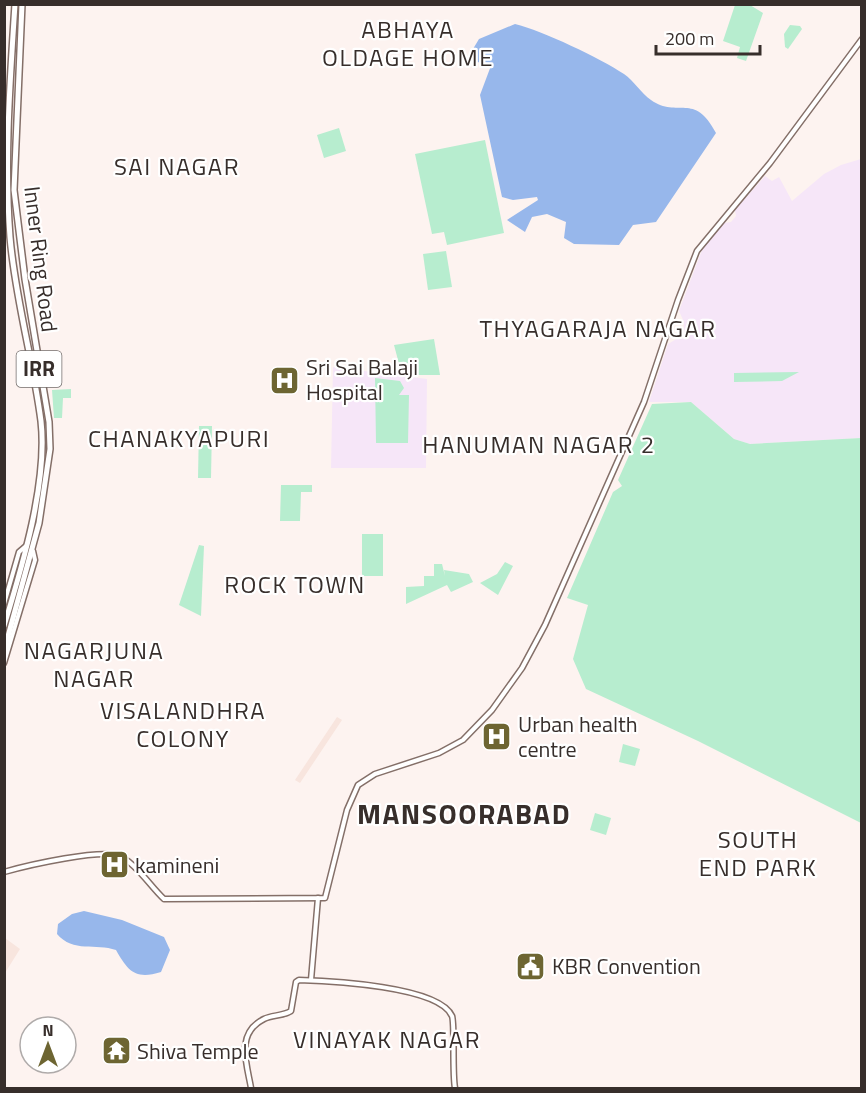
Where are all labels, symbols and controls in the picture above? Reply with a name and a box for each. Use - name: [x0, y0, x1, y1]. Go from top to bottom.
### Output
- district label: ABHAYA OLDAGE HOME: [322, 11, 494, 75]
- scale bar: [656, 18, 760, 56]
- text: 200 m: [665, 25, 714, 52]
- district label: SAI NAGAR: [114, 148, 240, 184]
- street label: Inner Ring Road: [15, 184, 67, 334]
- district label: THYAGARAJA NAGAR: [479, 310, 717, 346]
- place label: Sri Sai Balaji Hospital: [306, 350, 418, 409]
- road number: IRR: [16, 351, 62, 387]
- hospital icon: Sri Sai Balaji Hospital: [269, 364, 301, 396]
- district label: CHANAKYAPURI: [88, 420, 270, 456]
- district label: HANUMAN NAGAR 2: [422, 426, 656, 462]
- district label: ROCK TOWN: [224, 566, 366, 602]
- district label: NAGARJUNA NAGAR: [24, 632, 164, 696]
- district label: VISALANDHRA COLONY: [100, 692, 266, 756]
- place label: Urban health centre: [518, 707, 638, 766]
- hospital icon: Urban health centre: [481, 721, 513, 753]
- district label: MANSOORABAD: [357, 792, 571, 835]
- district label: SOUTH END PARK: [699, 821, 817, 885]
- place label: kamineni: [135, 848, 219, 882]
- hospital icon: kamineni: [98, 849, 130, 881]
- place label: KBR Convention: [552, 949, 701, 983]
- public building icon: KBR Convention: [515, 950, 547, 982]
- north arrow: [18, 1015, 78, 1075]
- text: N: [42, 1018, 54, 1042]
- district label: VINAYAK NAGAR: [293, 1021, 481, 1057]
- place label: Shiva Temple: [137, 1034, 259, 1068]
- temple icon: Shiva Temple: [100, 1035, 132, 1067]

